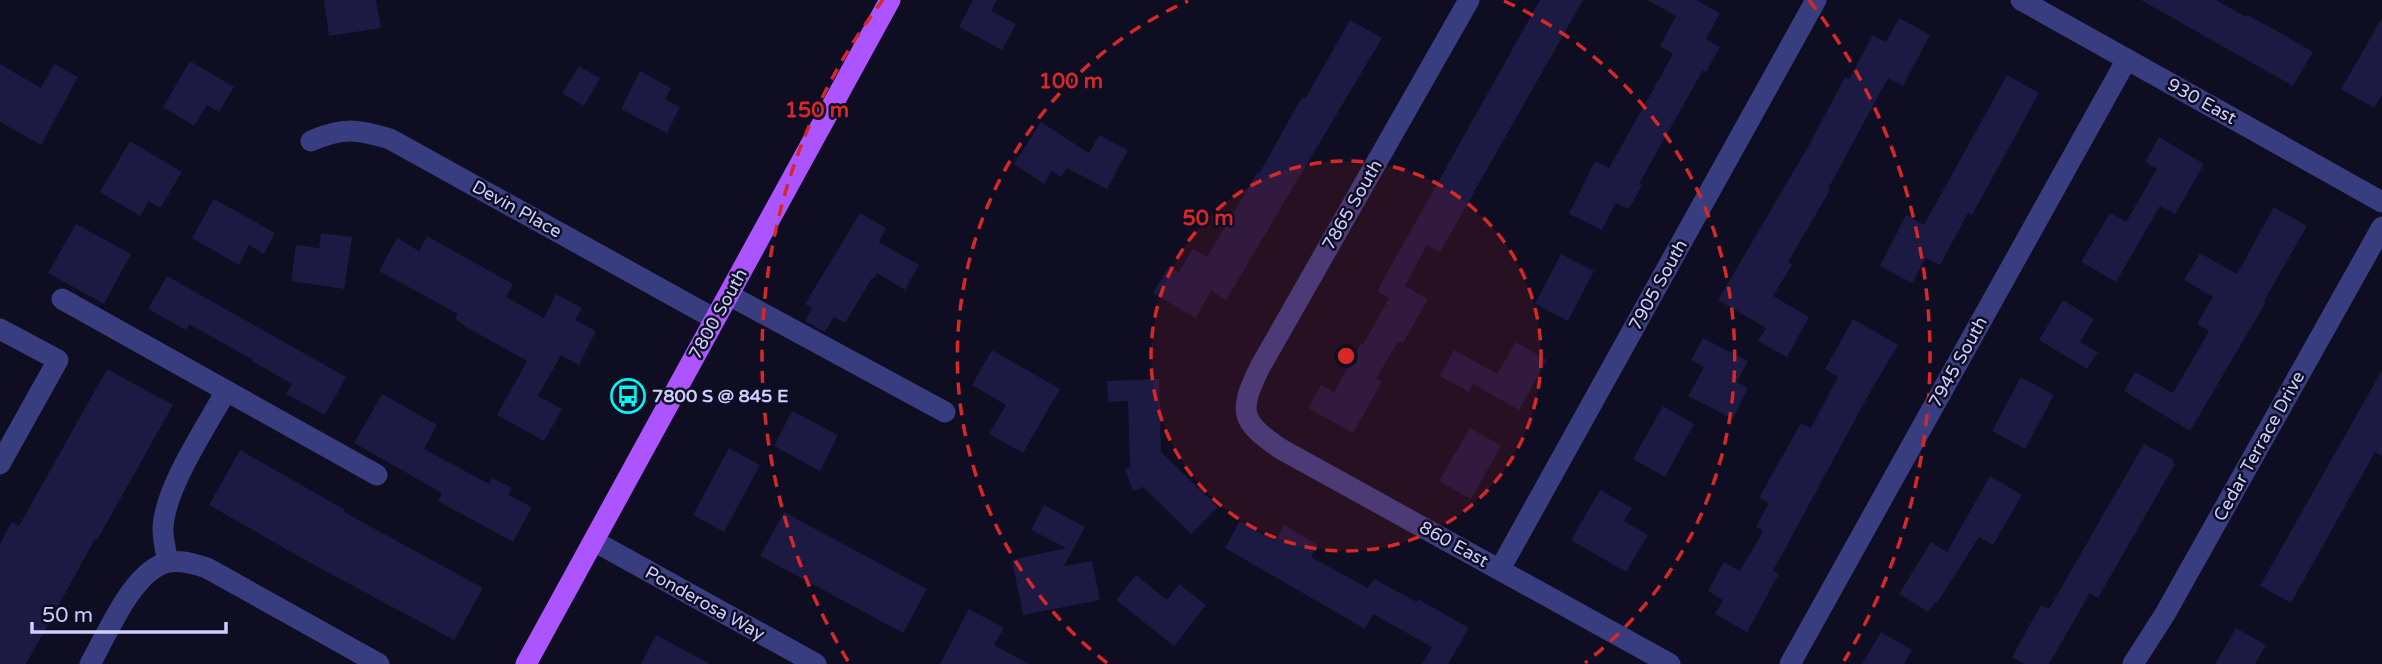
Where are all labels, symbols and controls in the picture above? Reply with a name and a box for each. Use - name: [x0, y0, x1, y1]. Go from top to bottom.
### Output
- text: 100 m: [1039, 69, 1103, 94]
- street label: 930 East: [2164, 73, 2240, 129]
- text: 150 m: [785, 98, 849, 123]
- street label: 7865 South: [1317, 156, 1387, 254]
- street label: Devin Place: [468, 175, 566, 243]
- text: 50 m: [1182, 206, 1234, 231]
- street label: 7905 South: [1624, 236, 1692, 334]
- street label: 7800 South: [684, 265, 752, 363]
- street label: 7945 South: [1924, 313, 1992, 411]
- centre of rings: [1334, 344, 1358, 368]
- street label: Cedar Terrace Drive: [2209, 367, 2309, 525]
- bus stop icon: 7800 S @ 845 E: [609, 377, 647, 415]
- place label: 7800 S @ 845 E: [652, 385, 789, 407]
- street label: 860 East: [1416, 516, 1492, 572]
- street label: Ponderosa Way: [641, 561, 769, 645]
- scale bar: [32, 590, 226, 634]
- text: 50 m: [42, 603, 93, 628]

